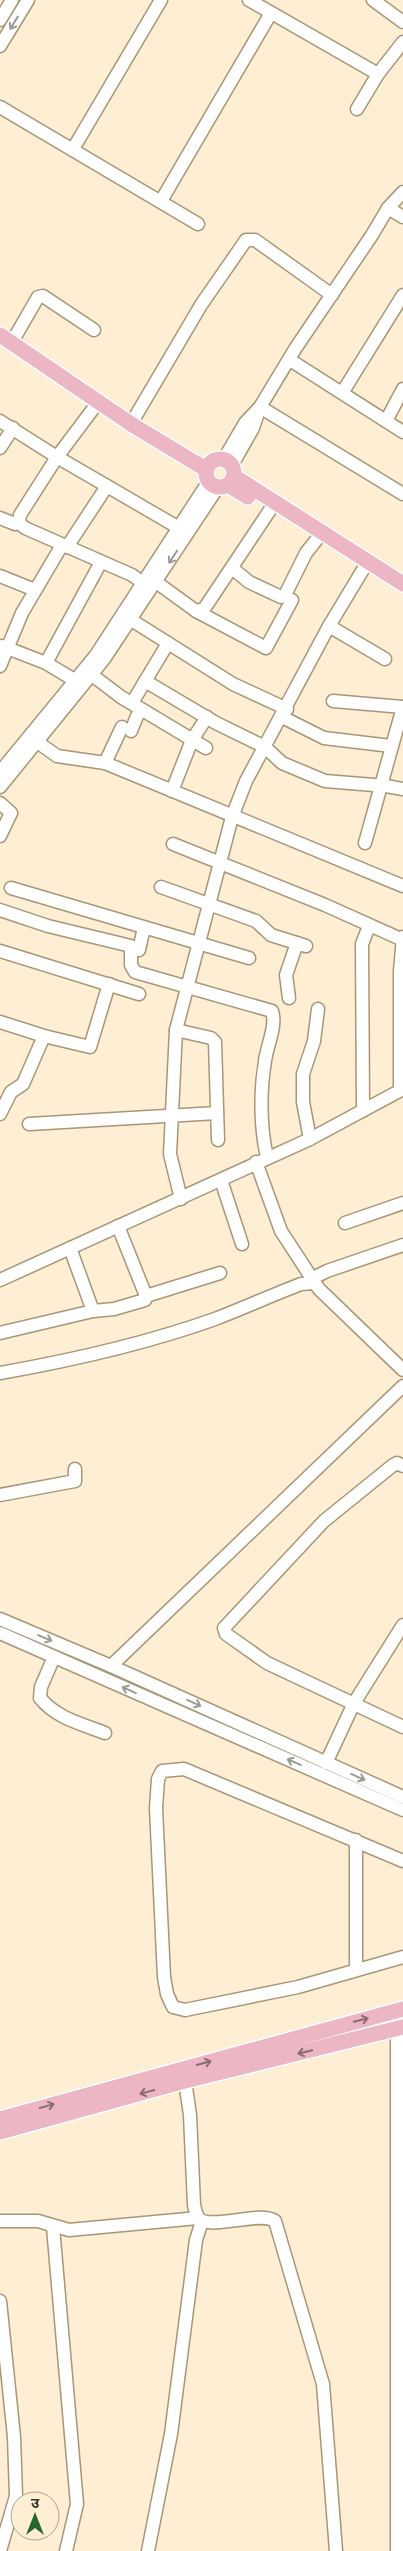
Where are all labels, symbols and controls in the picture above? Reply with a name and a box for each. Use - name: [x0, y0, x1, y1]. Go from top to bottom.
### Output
- one-way arrow: [8, 16, 18, 30]
- one-way arrow: [168, 550, 178, 564]
- one-way arrow: [37, 1633, 52, 1643]
- one-way arrow: [122, 1685, 137, 1694]
- one-way arrow: [186, 1699, 201, 1709]
- one-way arrow: [287, 1757, 302, 1767]
- one-way arrow: [350, 1772, 365, 1782]
- one-way arrow: [352, 2015, 368, 2024]
- one-way arrow: [297, 2047, 313, 2057]
- one-way arrow: [195, 2057, 211, 2067]
- one-way arrow: [140, 2087, 156, 2097]
- one-way arrow: [39, 2101, 55, 2110]
- north arrow: [10, 2491, 60, 2541]
- text: उ: [31, 2493, 40, 2512]

